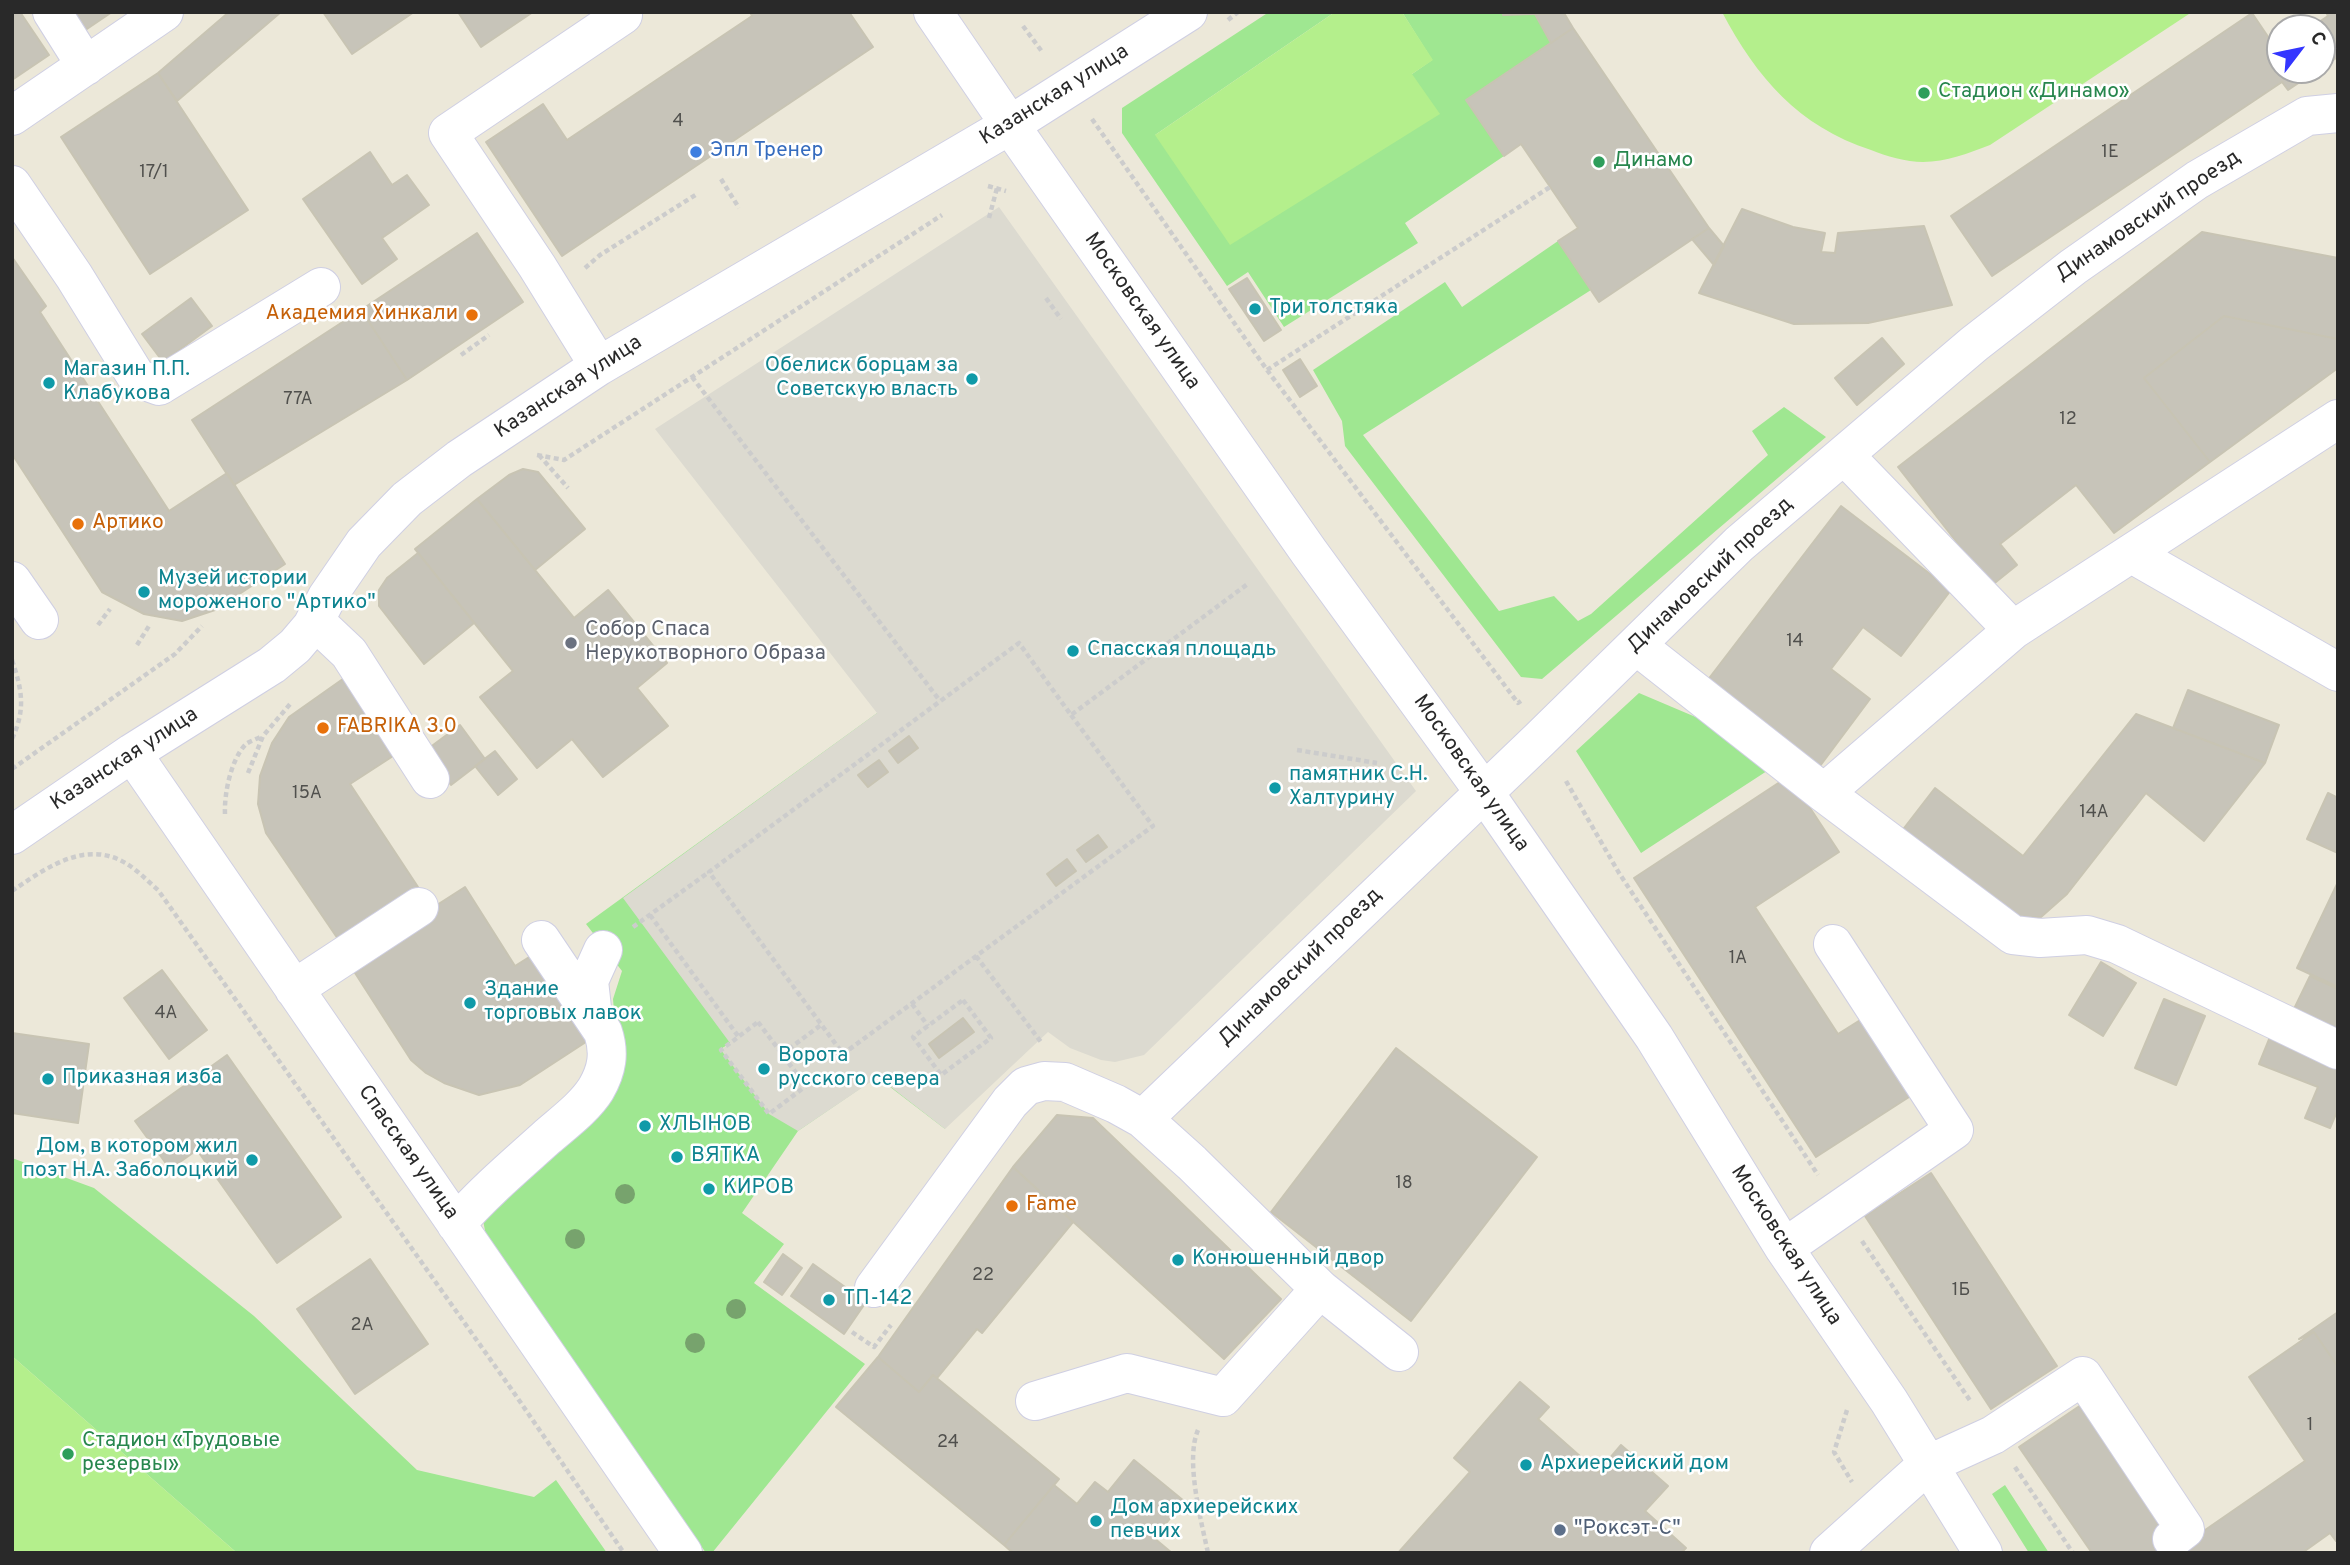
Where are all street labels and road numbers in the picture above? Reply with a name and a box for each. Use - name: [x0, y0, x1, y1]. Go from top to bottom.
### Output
- street label: Казанская улица: [976, 40, 1134, 152]
- street label: Динамовский проезд: [2052, 146, 2246, 288]
- street label: Московская улица: [1077, 229, 1205, 395]
- street label: Казанская улица: [491, 331, 647, 445]
- street label: Динамовский проезд: [1623, 493, 1799, 659]
- street label: Московская улица: [1406, 691, 1534, 857]
- street label: Казанская улица: [47, 703, 203, 817]
- street label: Динамовский проезд: [1214, 883, 1388, 1053]
- street label: Спасская улица: [351, 1081, 463, 1225]
- street label: Московская улица: [1724, 1161, 1846, 1331]

